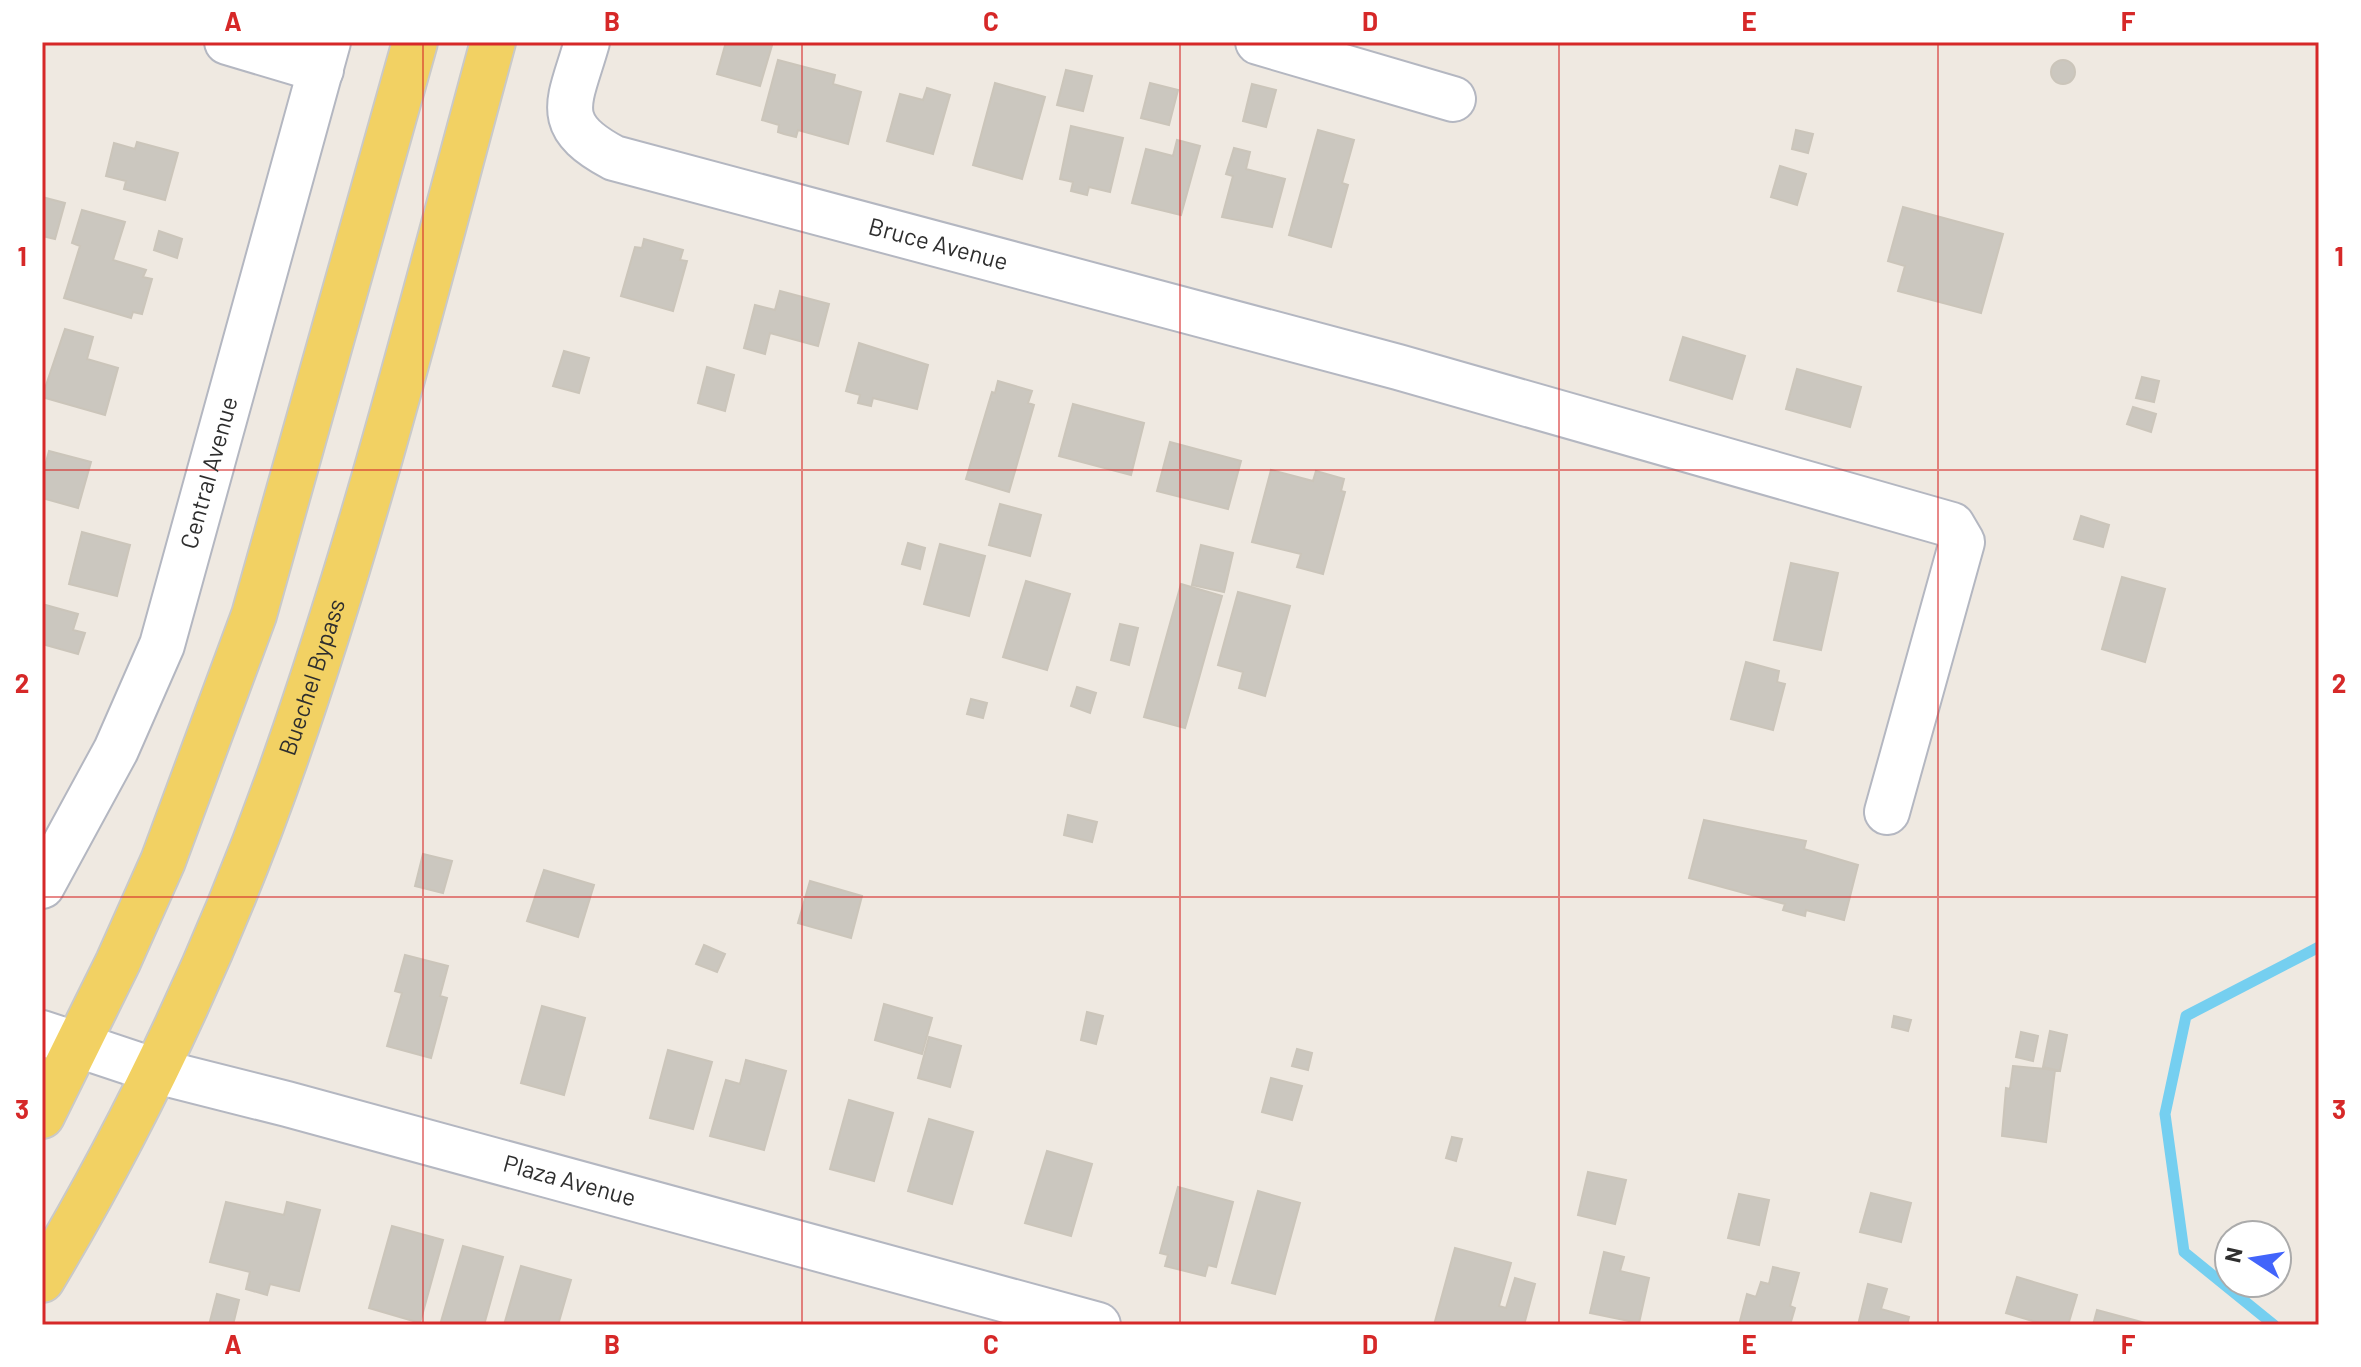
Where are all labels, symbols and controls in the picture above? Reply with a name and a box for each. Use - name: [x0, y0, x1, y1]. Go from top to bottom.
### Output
- text: A: [224, 5, 242, 36]
- text: B: [604, 5, 620, 36]
- text: C: [983, 5, 999, 36]
- text: D: [1362, 5, 1378, 36]
- text: E: [1741, 5, 1757, 36]
- text: F: [2121, 5, 2136, 36]
- street label: Bruce Avenue: [866, 211, 1011, 275]
- text: 1: [17, 240, 27, 271]
- text: 1: [2334, 240, 2344, 271]
- street label: Central Avenue: [173, 393, 243, 552]
- street label: Buechel Bypass: [272, 595, 350, 759]
- text: 2: [15, 667, 29, 698]
- text: 2: [2332, 667, 2346, 698]
- text: 3: [15, 1093, 29, 1124]
- text: 3: [2332, 1093, 2346, 1124]
- street label: Plaza Avenue: [500, 1148, 639, 1211]
- north arrow: [2213, 1219, 2293, 1299]
- text: N: [2218, 1245, 2247, 1264]
- text: A: [224, 1328, 242, 1359]
- text: B: [604, 1328, 620, 1359]
- text: C: [983, 1328, 999, 1359]
- text: D: [1362, 1328, 1378, 1359]
- text: E: [1741, 1328, 1757, 1359]
- text: F: [2121, 1328, 2136, 1359]

